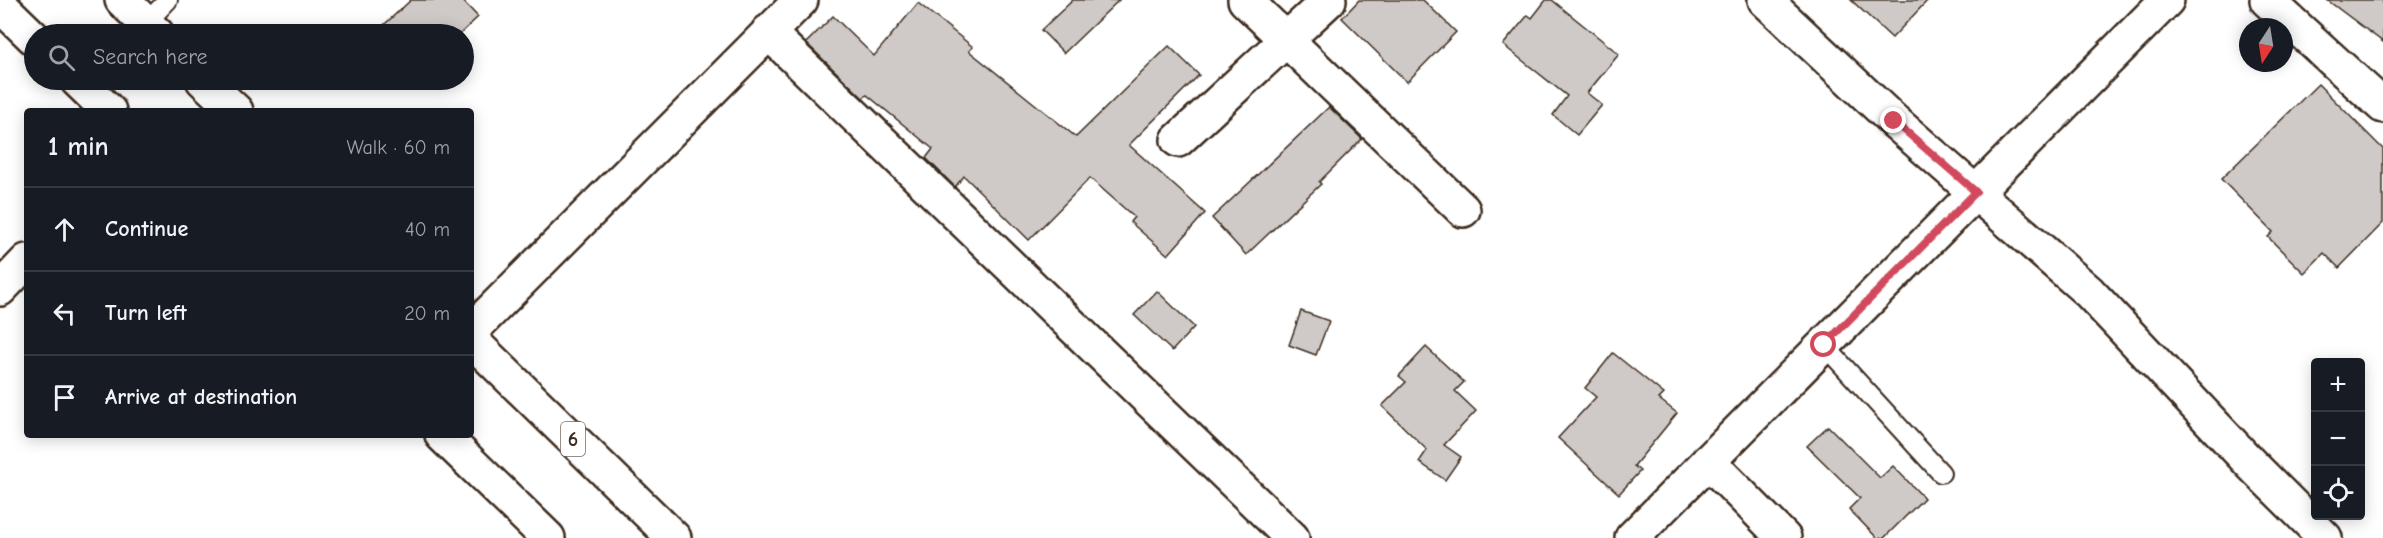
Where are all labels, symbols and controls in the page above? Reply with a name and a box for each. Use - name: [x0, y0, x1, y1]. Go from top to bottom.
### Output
- north arrow: [2239, 18, 2293, 72]
- search box: [24, 24, 474, 90]
- icon: search: [45, 41, 78, 74]
- text: Search here: [93, 44, 208, 70]
- route end: [1880, 107, 1906, 133]
- text: 1 min: [48, 132, 109, 162]
- text: Walk · 60 m: [347, 136, 450, 159]
- icon: ahead: [48, 213, 81, 246]
- text: Continue: [105, 216, 188, 242]
- text: 40 m: [405, 218, 450, 241]
- icon: left: [48, 297, 81, 330]
- text: Turn left: [105, 300, 187, 326]
- text: 20 m: [404, 302, 450, 325]
- route start: [1810, 331, 1836, 357]
- map controls: [2311, 358, 2365, 520]
- button: +: [2311, 358, 2365, 412]
- icon: arrive: [48, 381, 81, 414]
- text: Arrive at destination: [105, 384, 297, 410]
- button: −: [2311, 412, 2365, 466]
- road number: 6: [561, 422, 585, 456]
- button: locate: [2311, 466, 2365, 520]

